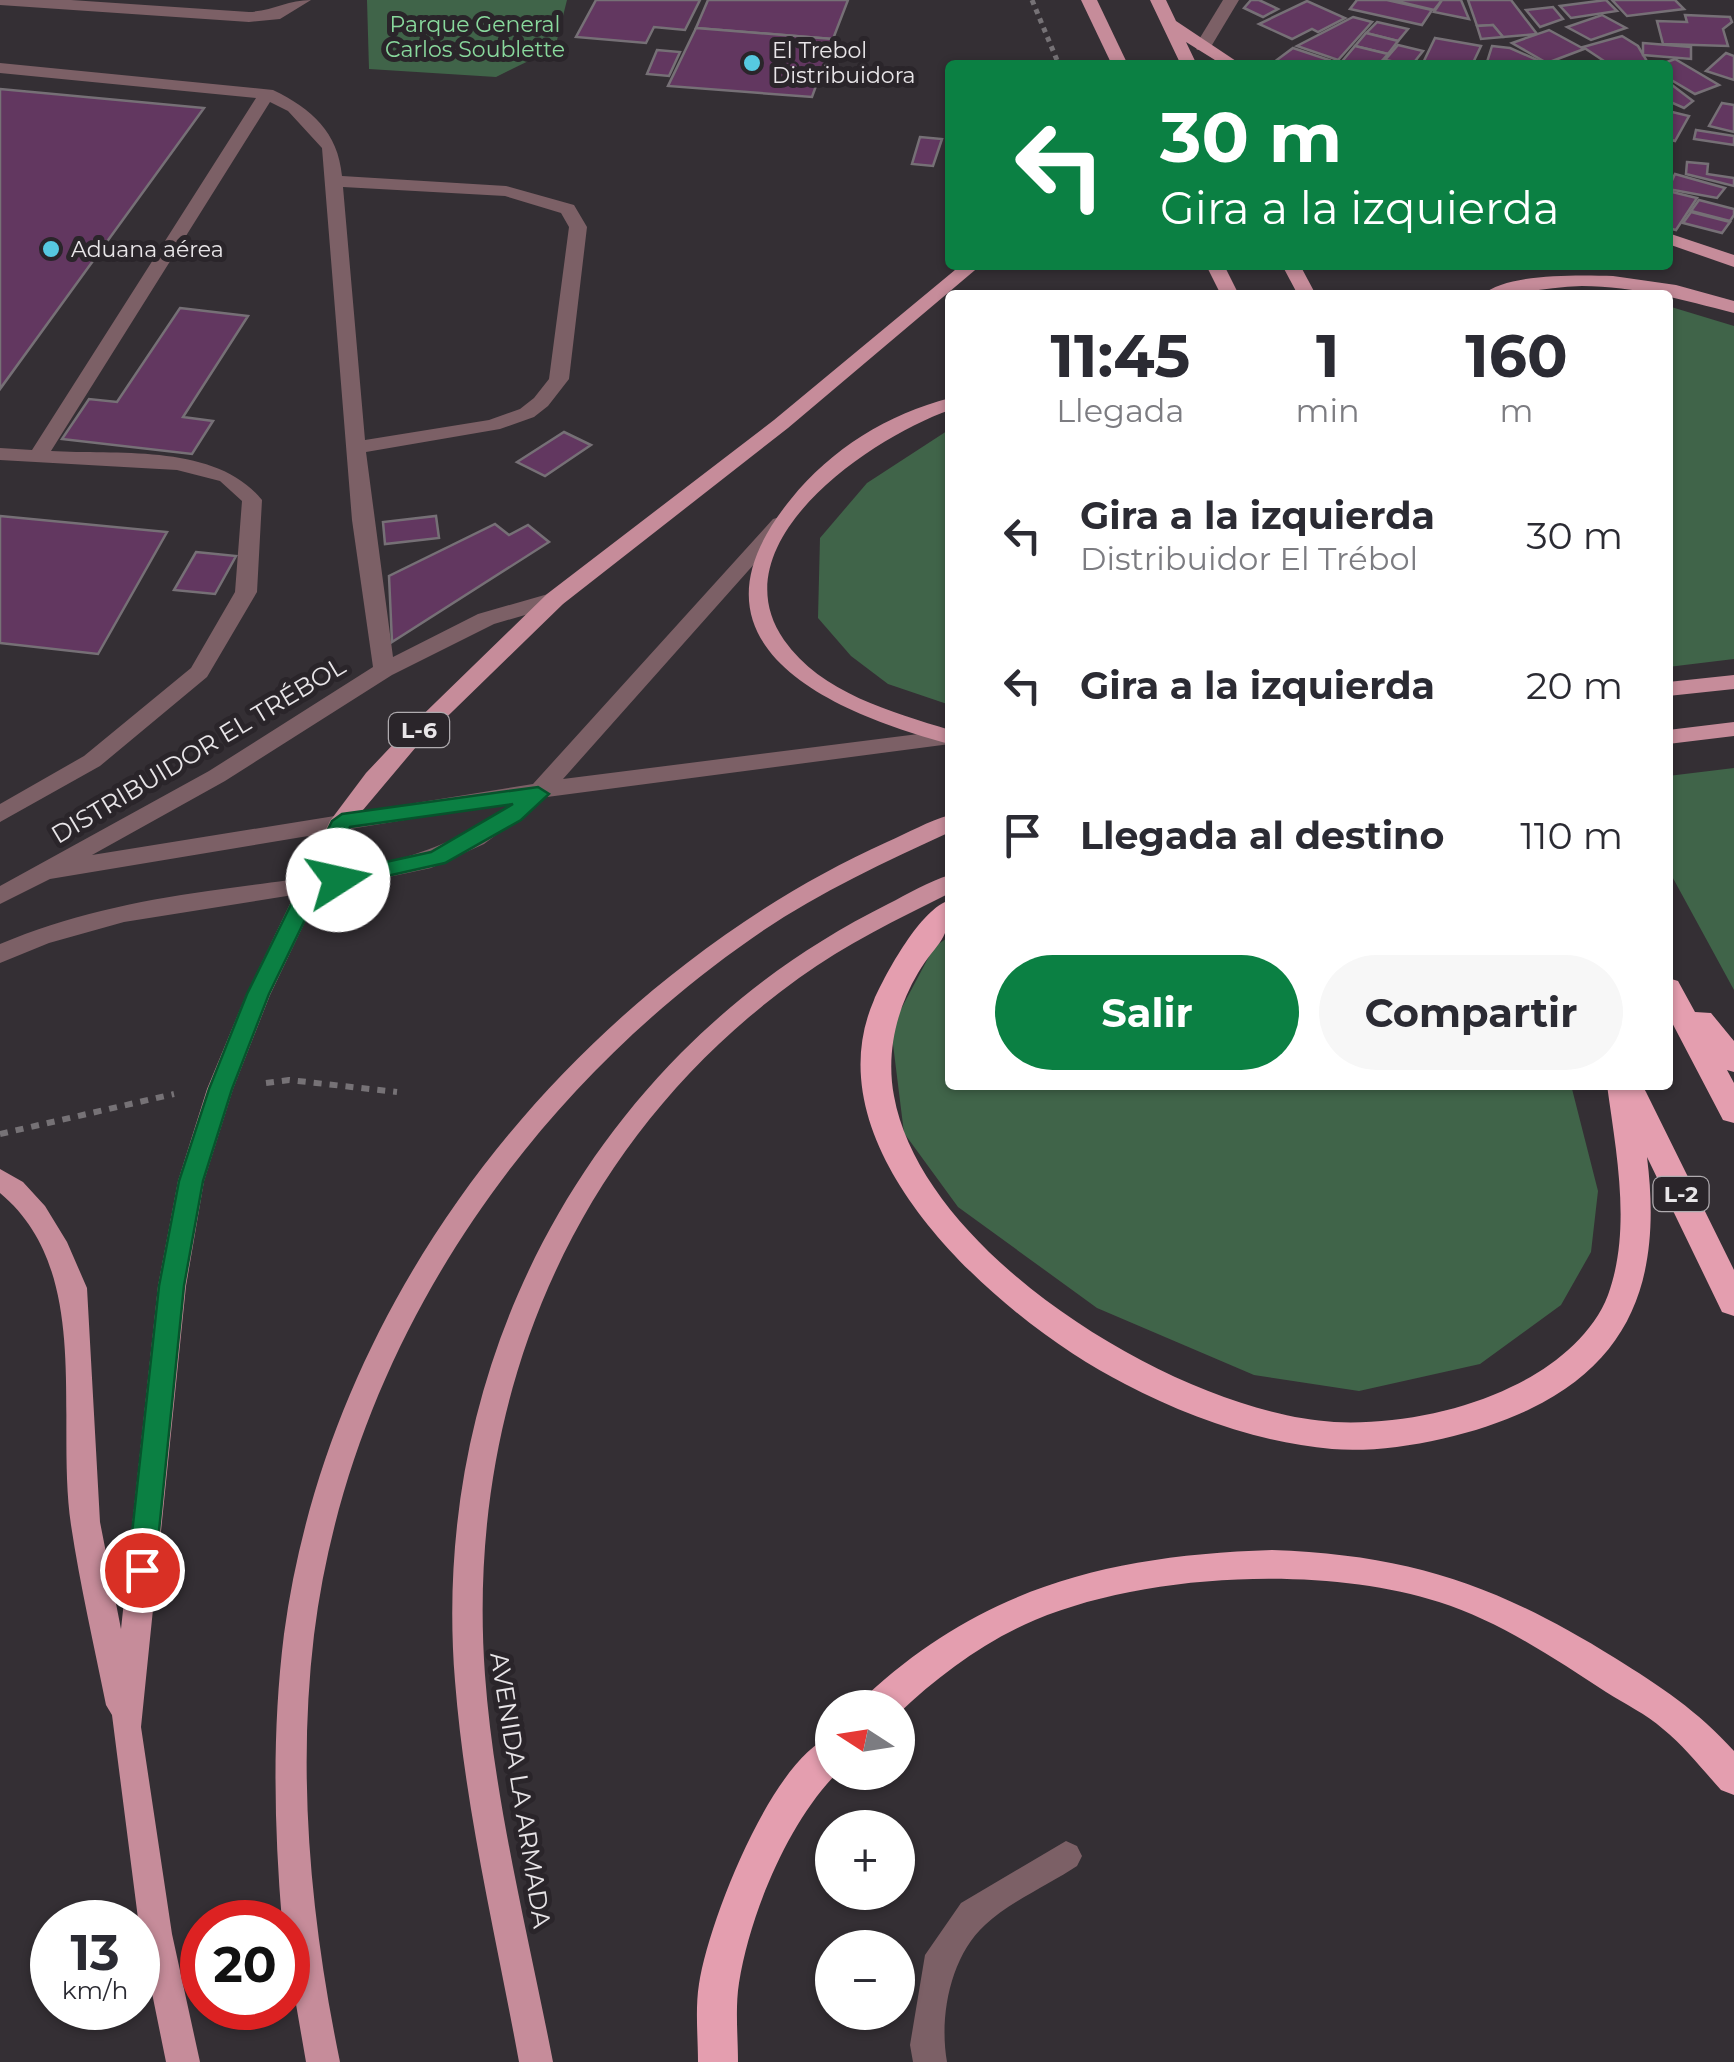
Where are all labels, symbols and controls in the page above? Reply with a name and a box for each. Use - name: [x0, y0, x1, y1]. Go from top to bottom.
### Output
- park label: Parque General Carlos Soublette: [385, 11, 565, 63]
- place label: El Trebol Distribuidora: [772, 37, 916, 89]
- marker: El Trebol Distribuidora: [741, 52, 763, 74]
- text: 30 m: [1160, 94, 1342, 180]
- icon: left: [995, 100, 1125, 230]
- text: Gira a la izquierda: [1160, 180, 1560, 235]
- place label: Aduana aérea: [71, 236, 224, 263]
- marker: Aduana aérea: [40, 238, 62, 260]
- text: 11:45: [1050, 319, 1190, 392]
- text: 1: [1316, 319, 1339, 392]
- text: 160: [1465, 319, 1568, 392]
- text: Llegada: [1056, 391, 1184, 430]
- text: min: [1296, 391, 1360, 430]
- text: m: [1499, 391, 1533, 430]
- text: Gira a la izquierda: [1080, 492, 1435, 539]
- icon: left: [995, 508, 1050, 563]
- text: 30 m: [1526, 512, 1623, 559]
- text: Distribuidor El Trébol: [1080, 539, 1418, 578]
- street label: DISTRIBUIDOR EL TRÉBOL: [46, 650, 351, 850]
- icon: left: [995, 658, 1050, 713]
- text: Gira a la izquierda: [1080, 662, 1435, 709]
- text: 20 m: [1526, 662, 1623, 709]
- road number: L-6: [389, 713, 449, 747]
- icon: arrive: [995, 808, 1050, 863]
- text: Llegada al destino: [1080, 812, 1444, 859]
- text: 110 m: [1520, 812, 1623, 859]
- position arrow: [286, 828, 390, 932]
- button: Salir: [995, 955, 1299, 1070]
- button: Compartir: [1319, 955, 1623, 1070]
- road number: L-2: [1654, 1177, 1708, 1211]
- pin: [100, 1528, 185, 1613]
- icon: arrive: [115, 1543, 170, 1598]
- street label: AVENIDA LA ARMADA: [484, 1650, 558, 1930]
- north arrow: [815, 1690, 915, 1790]
- map controls: [815, 1690, 915, 2030]
- button: +: [815, 1810, 915, 1910]
- speed limit sign: 20: [180, 1900, 310, 2030]
- text: 13: [70, 1922, 120, 1983]
- button: −: [815, 1930, 915, 2030]
- text: km/h: [62, 1975, 128, 2005]

